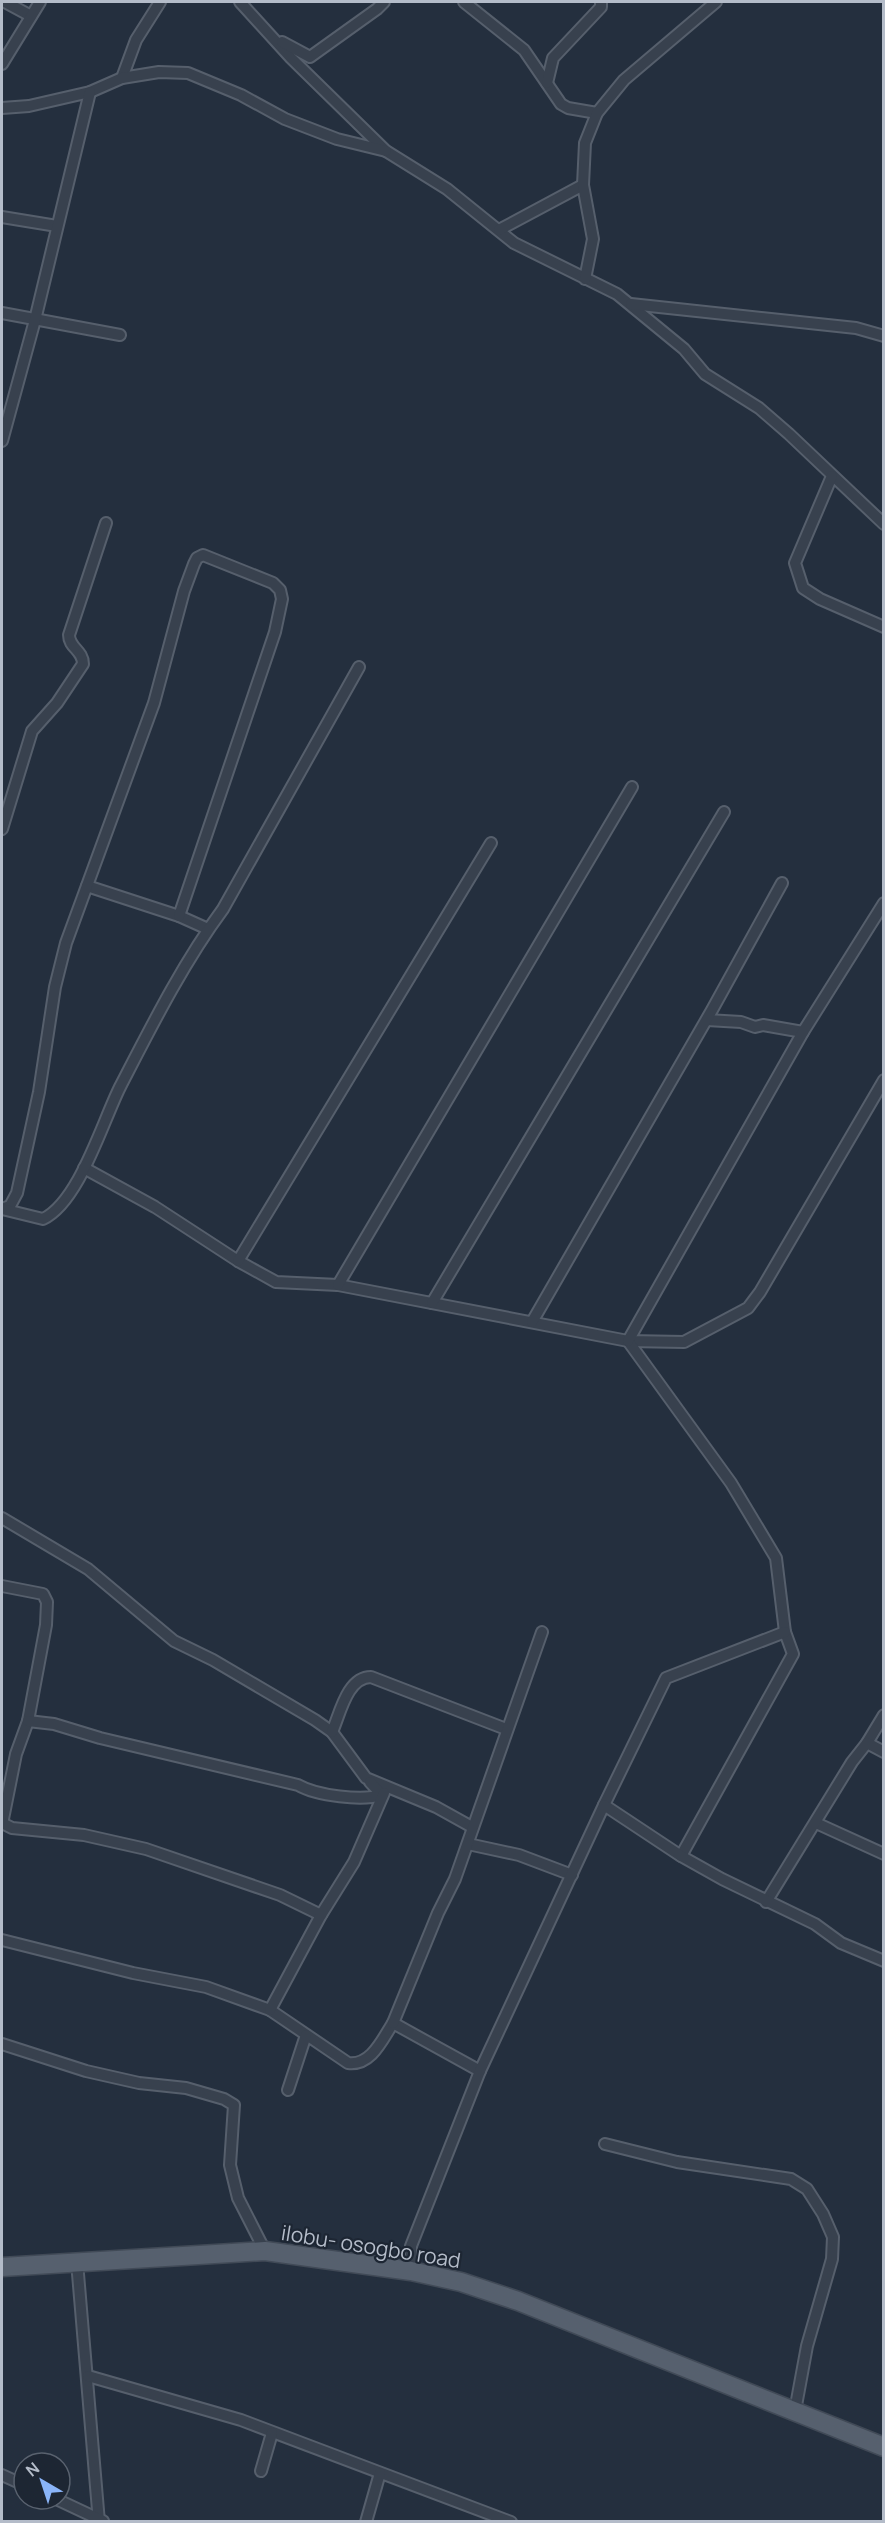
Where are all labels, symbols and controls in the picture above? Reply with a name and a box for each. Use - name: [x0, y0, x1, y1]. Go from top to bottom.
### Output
- street label: ilobu- osogbo road: [279, 2218, 463, 2274]
- north arrow: [12, 2451, 72, 2511]
- text: N: [21, 2457, 44, 2482]

